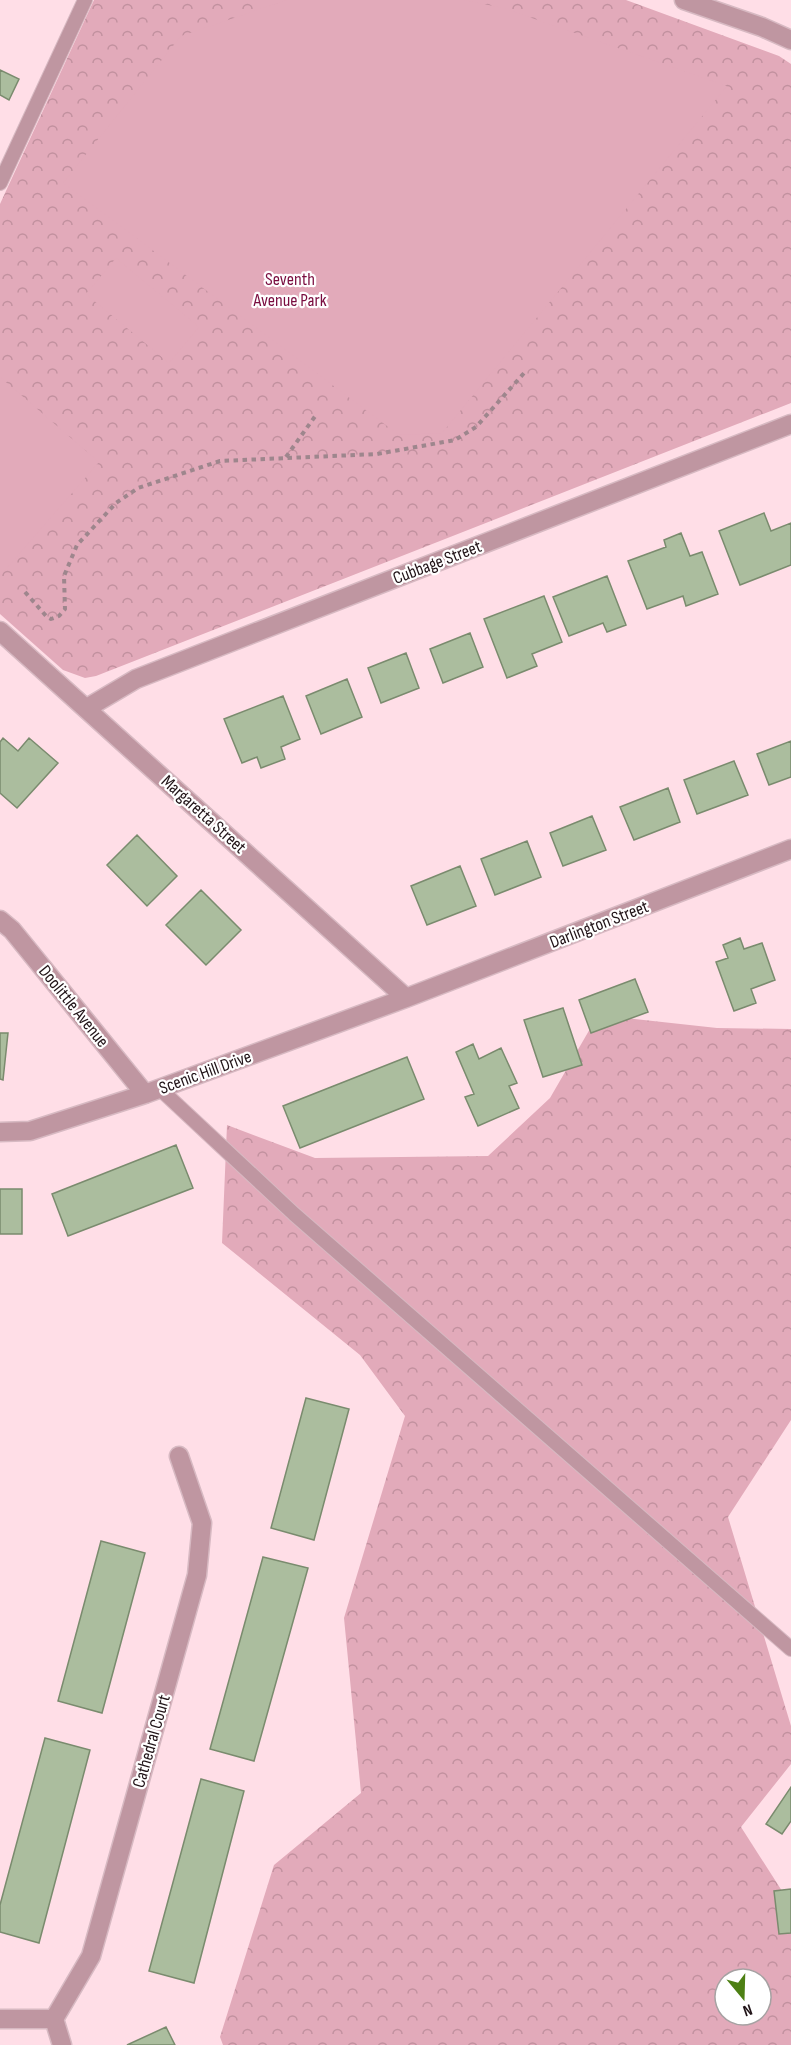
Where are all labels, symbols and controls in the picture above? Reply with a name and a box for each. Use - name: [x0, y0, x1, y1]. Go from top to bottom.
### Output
- park label: Seventh Avenue Park: [252, 269, 327, 311]
- street label: Cubbage Street: [390, 536, 485, 589]
- street label: Margaretta Street: [157, 771, 251, 858]
- street label: Darlington Street: [547, 896, 652, 953]
- street label: Doolittle Avenue: [34, 961, 113, 1052]
- street label: Scenic Hill Drive: [156, 1046, 254, 1099]
- street label: Cathedral Court: [128, 1692, 175, 1790]
- north arrow: [713, 1967, 773, 2027]
- text: N: [740, 1999, 755, 2020]

